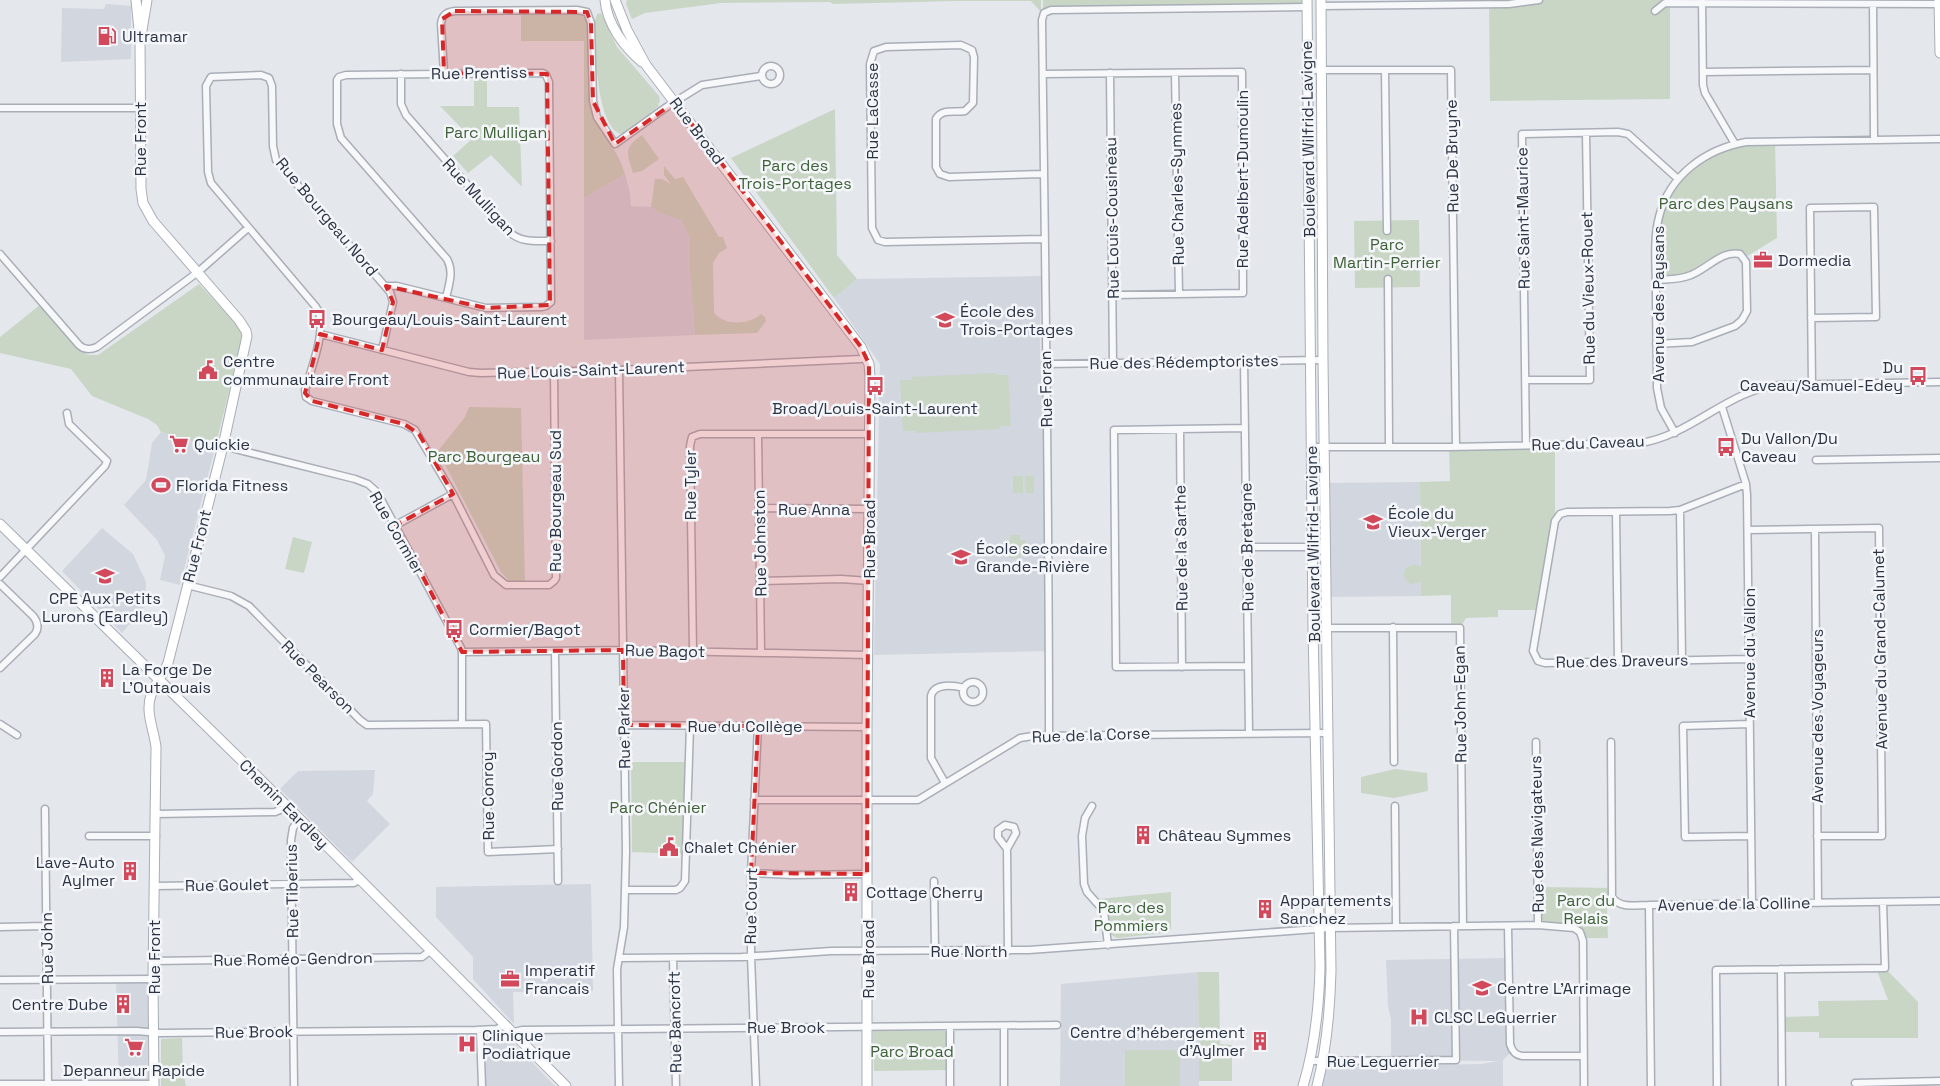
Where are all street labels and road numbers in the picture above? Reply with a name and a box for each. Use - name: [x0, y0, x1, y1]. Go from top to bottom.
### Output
- street label: Boulevard Wilfrid-Lavigne: [1296, 40, 1320, 238]
- street label: Rue Prentiss: [431, 62, 527, 84]
- street label: Rue LaCasse: [862, 62, 883, 160]
- street label: Rue Adelbert-Dumoulin: [1232, 90, 1253, 268]
- street label: Rue Broad: [665, 93, 729, 169]
- street label: Rue De Bruyne: [1441, 99, 1463, 213]
- street label: Rue Front: [130, 102, 151, 176]
- street label: Rue Charles-Symmes: [1165, 102, 1189, 266]
- street label: Rue Louis-Cousineau: [1100, 137, 1124, 299]
- street label: Rue Saint-Maurice: [1511, 147, 1535, 289]
- street label: Rue Bourgeau Nord: [271, 153, 383, 281]
- street label: Rue Mulligan: [438, 154, 520, 240]
- street label: Rue du Vieux-Rouet: [1576, 211, 1600, 365]
- street label: Avenue des Paysans: [1648, 226, 1669, 382]
- street label: Rue Foran: [1035, 350, 1057, 428]
- street label: Rue des Rédemptoristes: [1089, 350, 1279, 374]
- street label: Rue Louis-Saint-Laurent: [497, 356, 685, 384]
- street label: Rue Bourgeau Sud: [545, 430, 566, 572]
- street label: Rue du Caveau: [1531, 431, 1645, 455]
- street label: Boulevard Wilfrid-Lavigne: [1301, 445, 1325, 643]
- street label: Rue Tyler: [680, 450, 701, 520]
- street label: Rue de Bretagne: [1235, 482, 1259, 612]
- street label: Rue de la Sarthe: [1169, 485, 1193, 611]
- street label: Rue Cormier: [365, 488, 429, 578]
- street label: Rue Johnston: [749, 489, 771, 597]
- street label: Rue Anna: [778, 499, 850, 520]
- street label: Rue Broad: [859, 500, 880, 578]
- street label: Rue Front: [178, 507, 216, 585]
- street label: Avenue du Grand-Calumet: [1868, 548, 1892, 750]
- street label: Avenue du Vallon: [1739, 588, 1760, 718]
- street label: Avenue des Voyageurs: [1807, 629, 1828, 803]
- street label: Rue Pearson: [277, 636, 359, 718]
- street label: Rue Bagot: [625, 640, 705, 662]
- street label: Rue John-Egan: [1448, 645, 1472, 763]
- street label: Rue des Draveurs: [1555, 649, 1689, 673]
- street label: Rue Parker: [613, 687, 635, 769]
- street label: Rue du Collège: [688, 716, 802, 737]
- street label: Rue Gordon: [546, 721, 568, 811]
- street label: Rue de la Corse: [1031, 722, 1151, 748]
- street label: Rue Conroy: [477, 751, 499, 841]
- street label: Chemin Eardley: [235, 755, 333, 853]
- street label: Rue des Navigateurs: [1525, 755, 1549, 913]
- street label: Rue Tiberius: [281, 844, 303, 938]
- street label: Rue Court: [740, 867, 762, 945]
- street label: Rue Goulet: [185, 874, 269, 896]
- street label: Avenue de la Colline: [1657, 892, 1811, 916]
- street label: Rue John: [36, 912, 58, 984]
- street label: Rue Front: [144, 920, 165, 994]
- street label: Rue Broad: [858, 920, 879, 998]
- street label: Rue North: [930, 941, 1008, 962]
- street label: Rue Roméo-Gendron: [213, 947, 373, 971]
- street label: Rue Bancroft: [664, 971, 686, 1073]
- street label: Rue Brook: [747, 1017, 825, 1038]
- street label: Rue Brook: [215, 1021, 294, 1043]
- street label: Rue Leguerrier: [1327, 1051, 1439, 1072]

